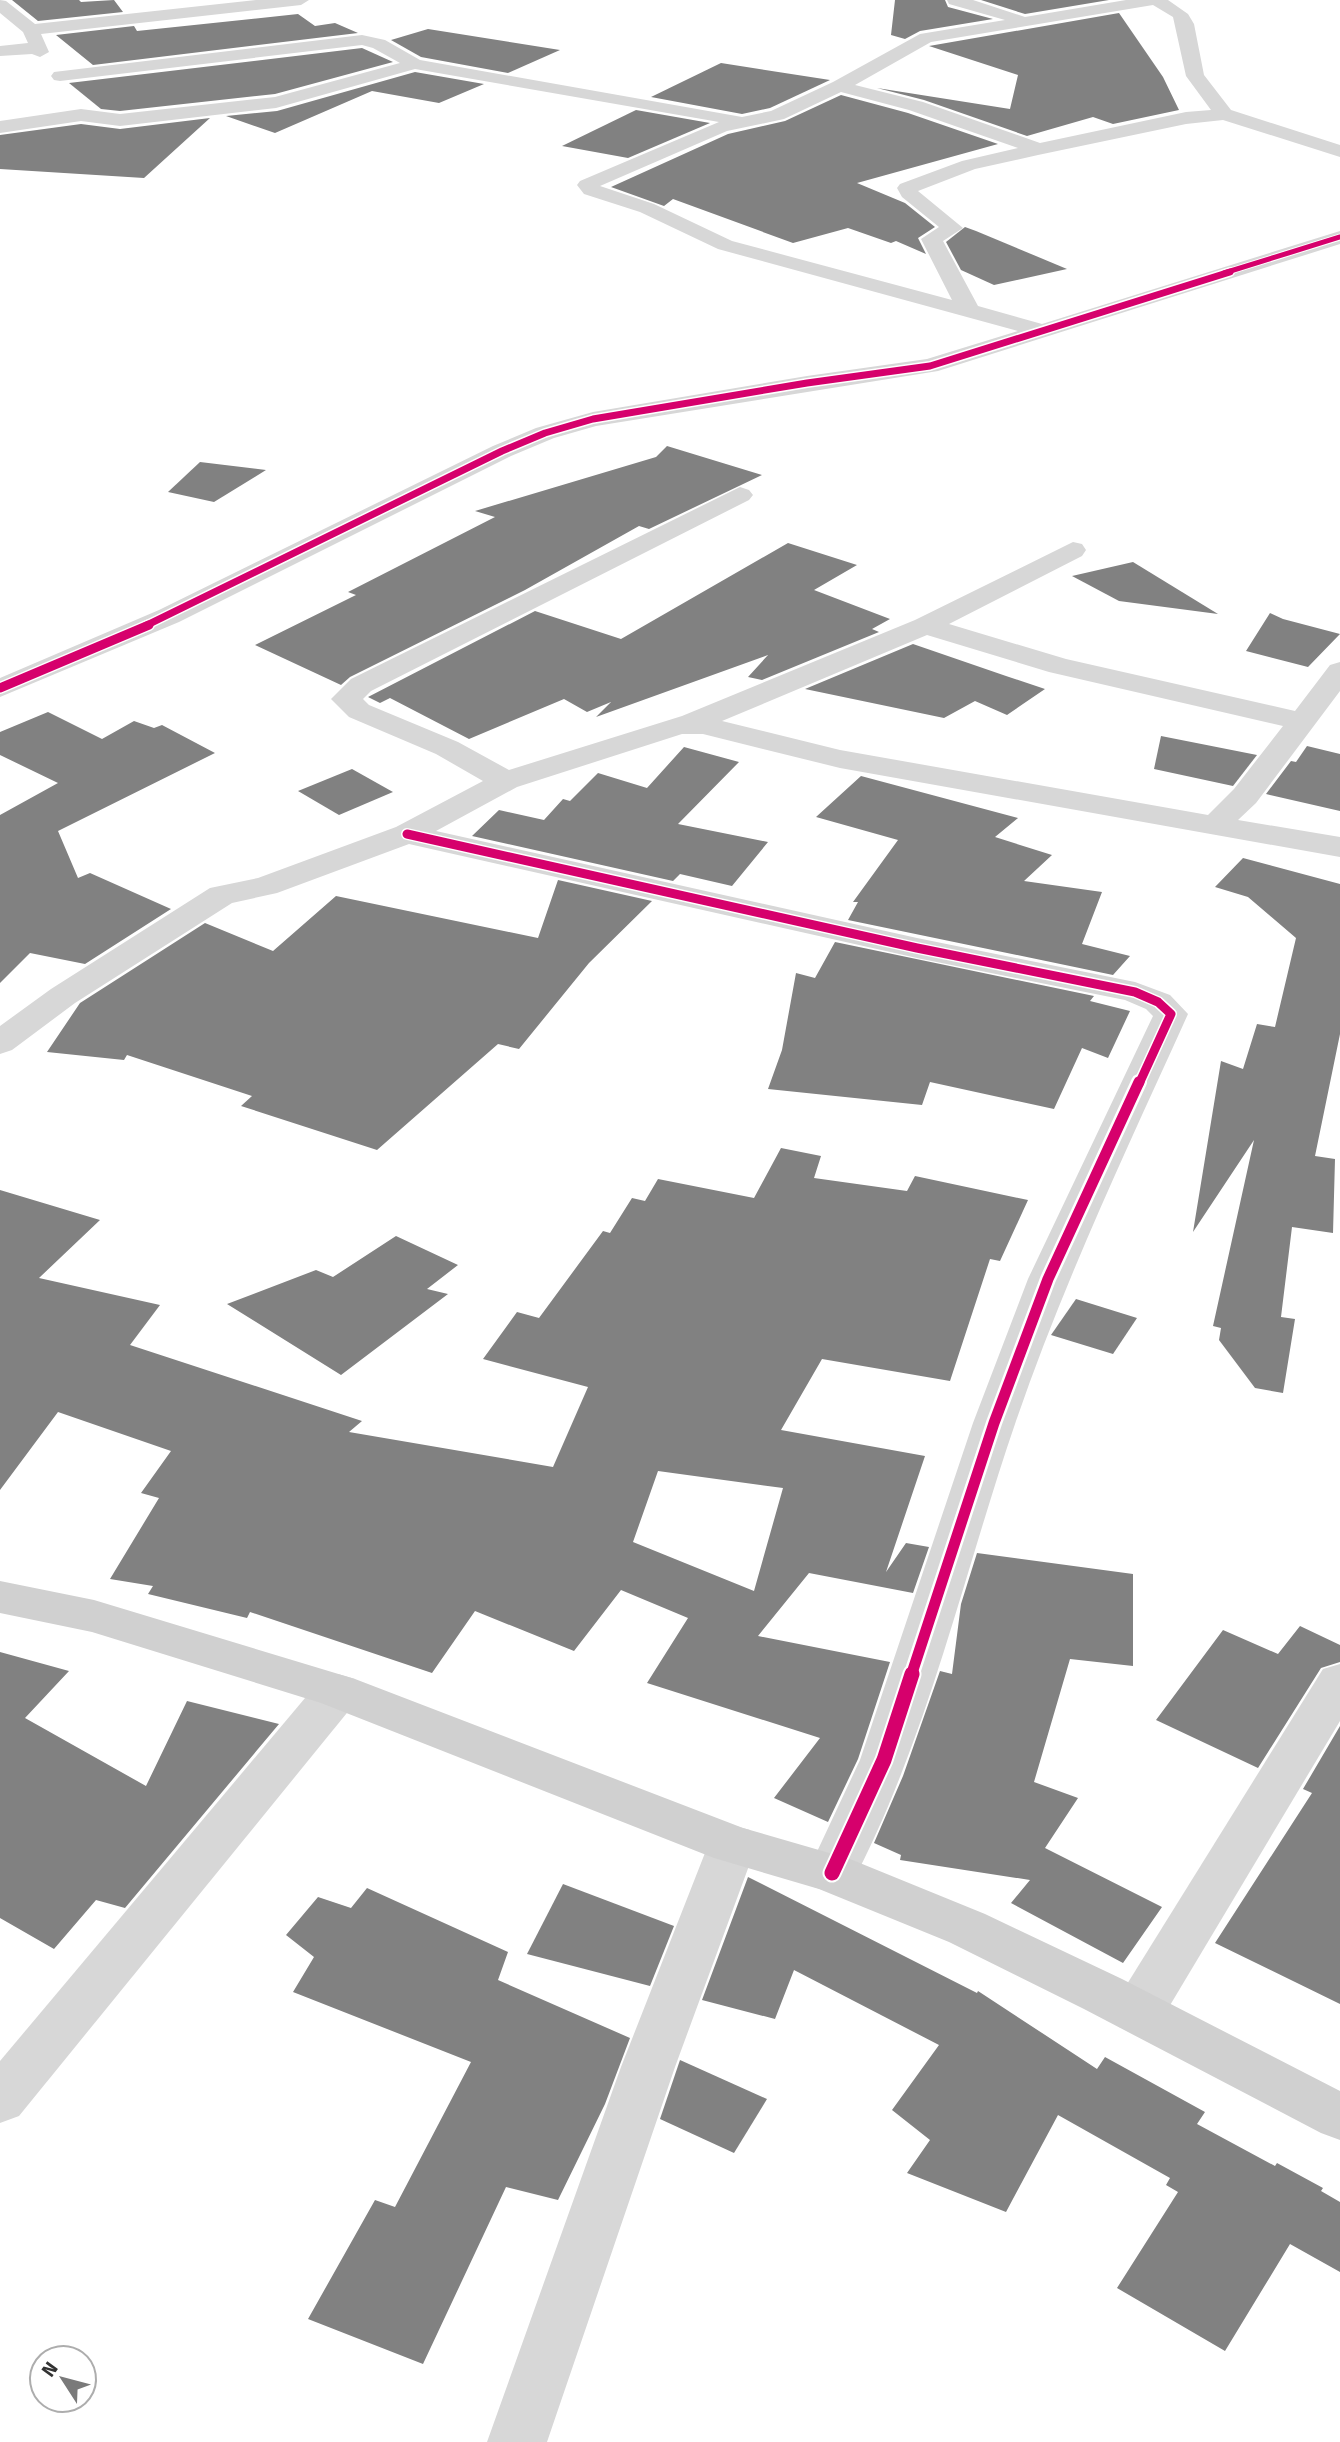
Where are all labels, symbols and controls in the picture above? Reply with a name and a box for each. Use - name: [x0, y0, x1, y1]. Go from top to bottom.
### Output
- north arrow: [28, 2344, 98, 2414]
- text: N: [37, 2357, 63, 2381]

